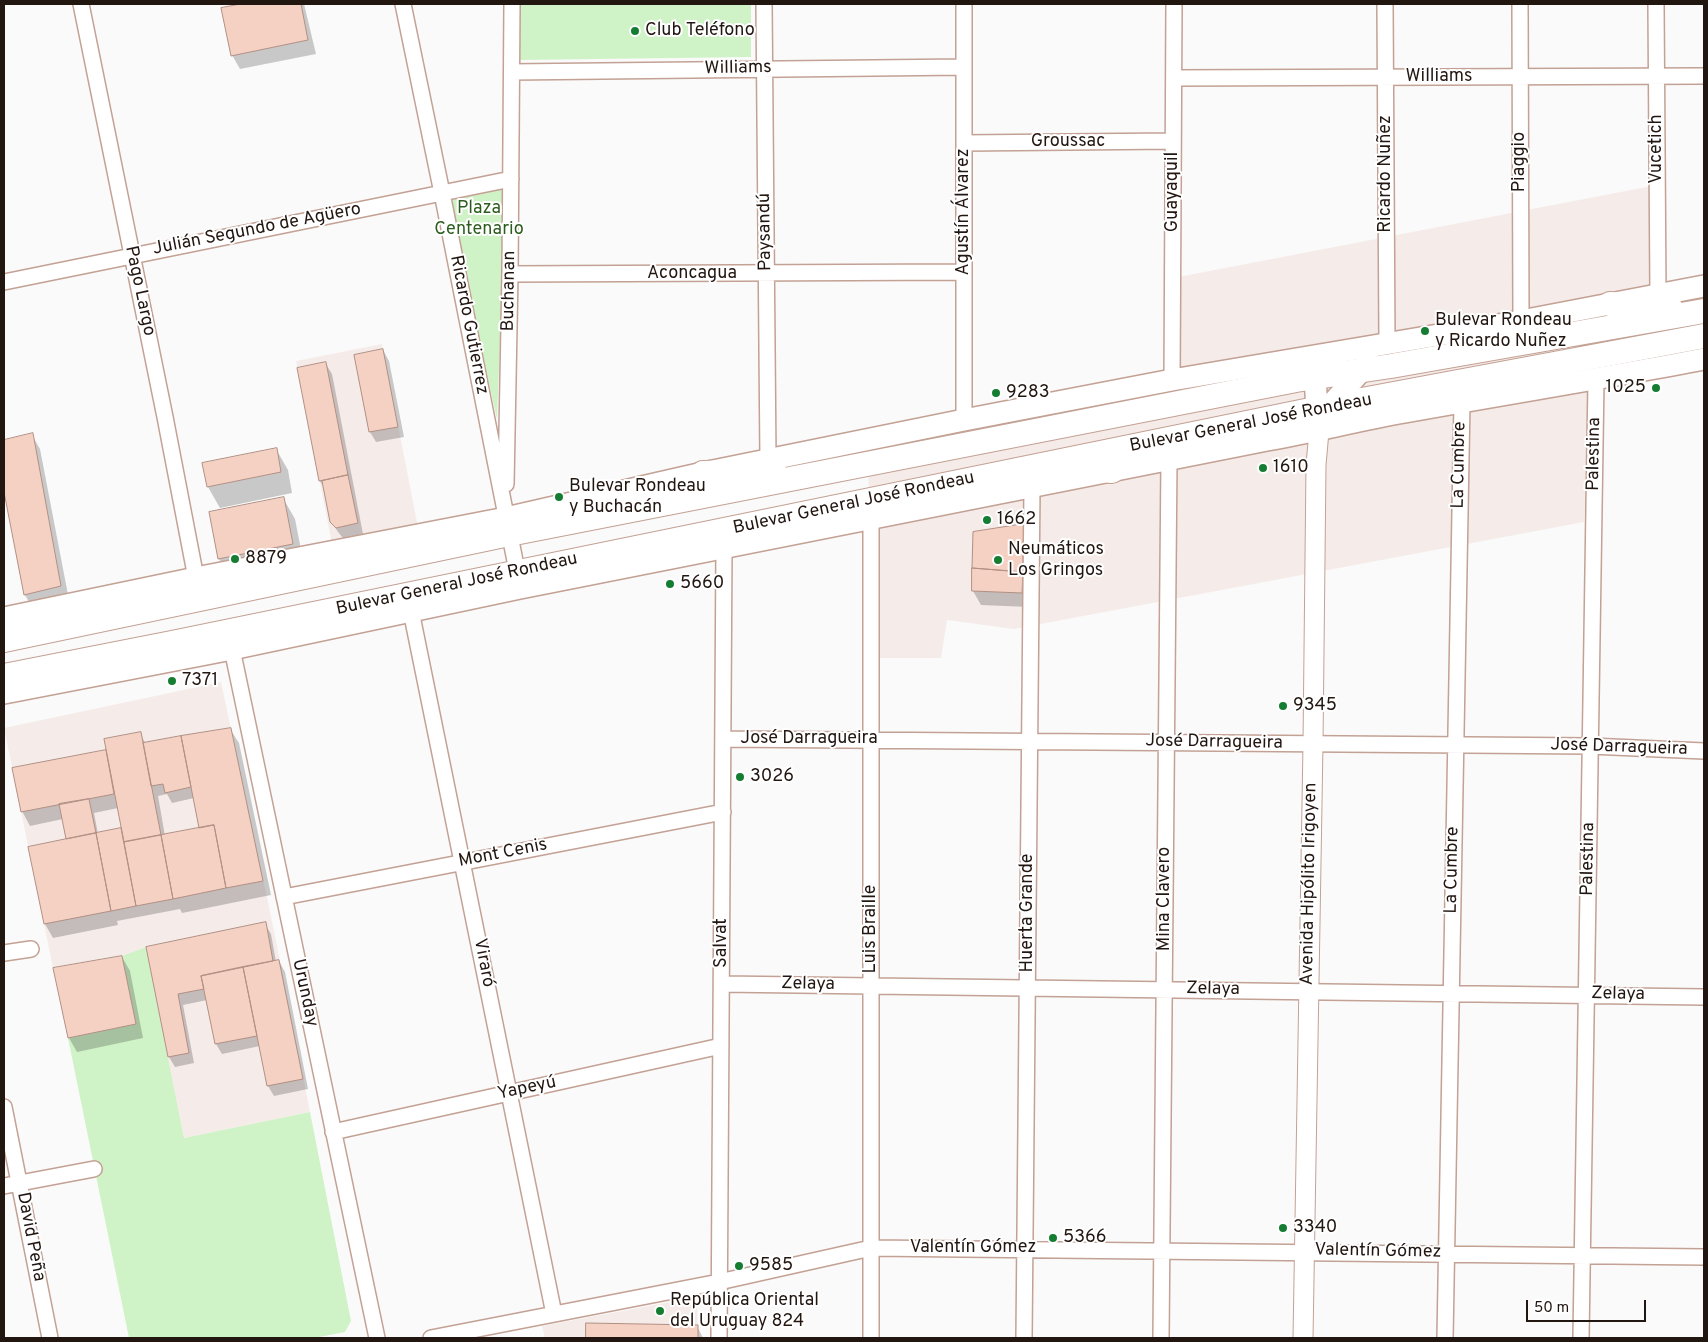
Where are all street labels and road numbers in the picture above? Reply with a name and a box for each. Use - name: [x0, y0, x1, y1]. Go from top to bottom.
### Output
- street label: Williams: [704, 58, 772, 80]
- street label: Williams: [1405, 66, 1473, 88]
- street label: Vucetich: [1646, 114, 1668, 184]
- street label: Ricardo Nuñez: [1375, 115, 1397, 233]
- street label: Groussac: [1031, 131, 1105, 153]
- street label: Piaggio: [1509, 132, 1531, 192]
- street label: Agustín Álvarez: [953, 149, 975, 275]
- street label: Guayaquil: [1162, 152, 1184, 232]
- street label: Paysandú: [755, 193, 777, 271]
- street label: Julián Segundo de Agüero: [151, 199, 363, 261]
- street label: Pago Largo: [119, 244, 159, 338]
- street label: Buchanan: [498, 250, 522, 332]
- street label: Ricardo Gutierrez: [444, 254, 492, 396]
- street label: Aconcagua: [647, 263, 737, 285]
- street label: Bulevar General José Rondeau: [1128, 390, 1374, 458]
- street label: Palestina: [1584, 417, 1606, 491]
- street label: La Cumbre: [1448, 421, 1472, 509]
- street label: Bulevar General José Rondeau: [731, 468, 977, 540]
- street label: Bulevar General José Rondeau: [334, 549, 580, 621]
- street label: José Darragueira: [740, 728, 878, 750]
- street label: José Darragueira: [1145, 731, 1283, 755]
- street label: José Darragueira: [1550, 735, 1688, 761]
- street label: Avenida Hipólito Irigoyen: [1297, 782, 1323, 986]
- street label: Palestina: [1578, 822, 1600, 896]
- street label: La Cumbre: [1441, 826, 1465, 914]
- street label: Mont Cenis: [457, 835, 549, 873]
- street label: Mina Clavero: [1154, 847, 1176, 951]
- street label: Huerta Grande: [1017, 853, 1039, 973]
- street label: Luis Braille: [860, 884, 882, 974]
- street label: Salvat: [711, 918, 733, 968]
- street label: Viraró: [468, 937, 498, 989]
- street label: Urunday: [286, 957, 322, 1029]
- street label: Zelaya: [781, 974, 835, 996]
- street label: Zelaya: [1186, 979, 1240, 1001]
- street label: Zelaya: [1591, 984, 1645, 1006]
- street label: Yapeyú: [496, 1072, 558, 1106]
- street label: David Peña: [11, 1191, 49, 1283]
- street label: Valentín Gómez: [910, 1237, 1036, 1259]
- street label: Valentín Gómez: [1314, 1240, 1442, 1264]

